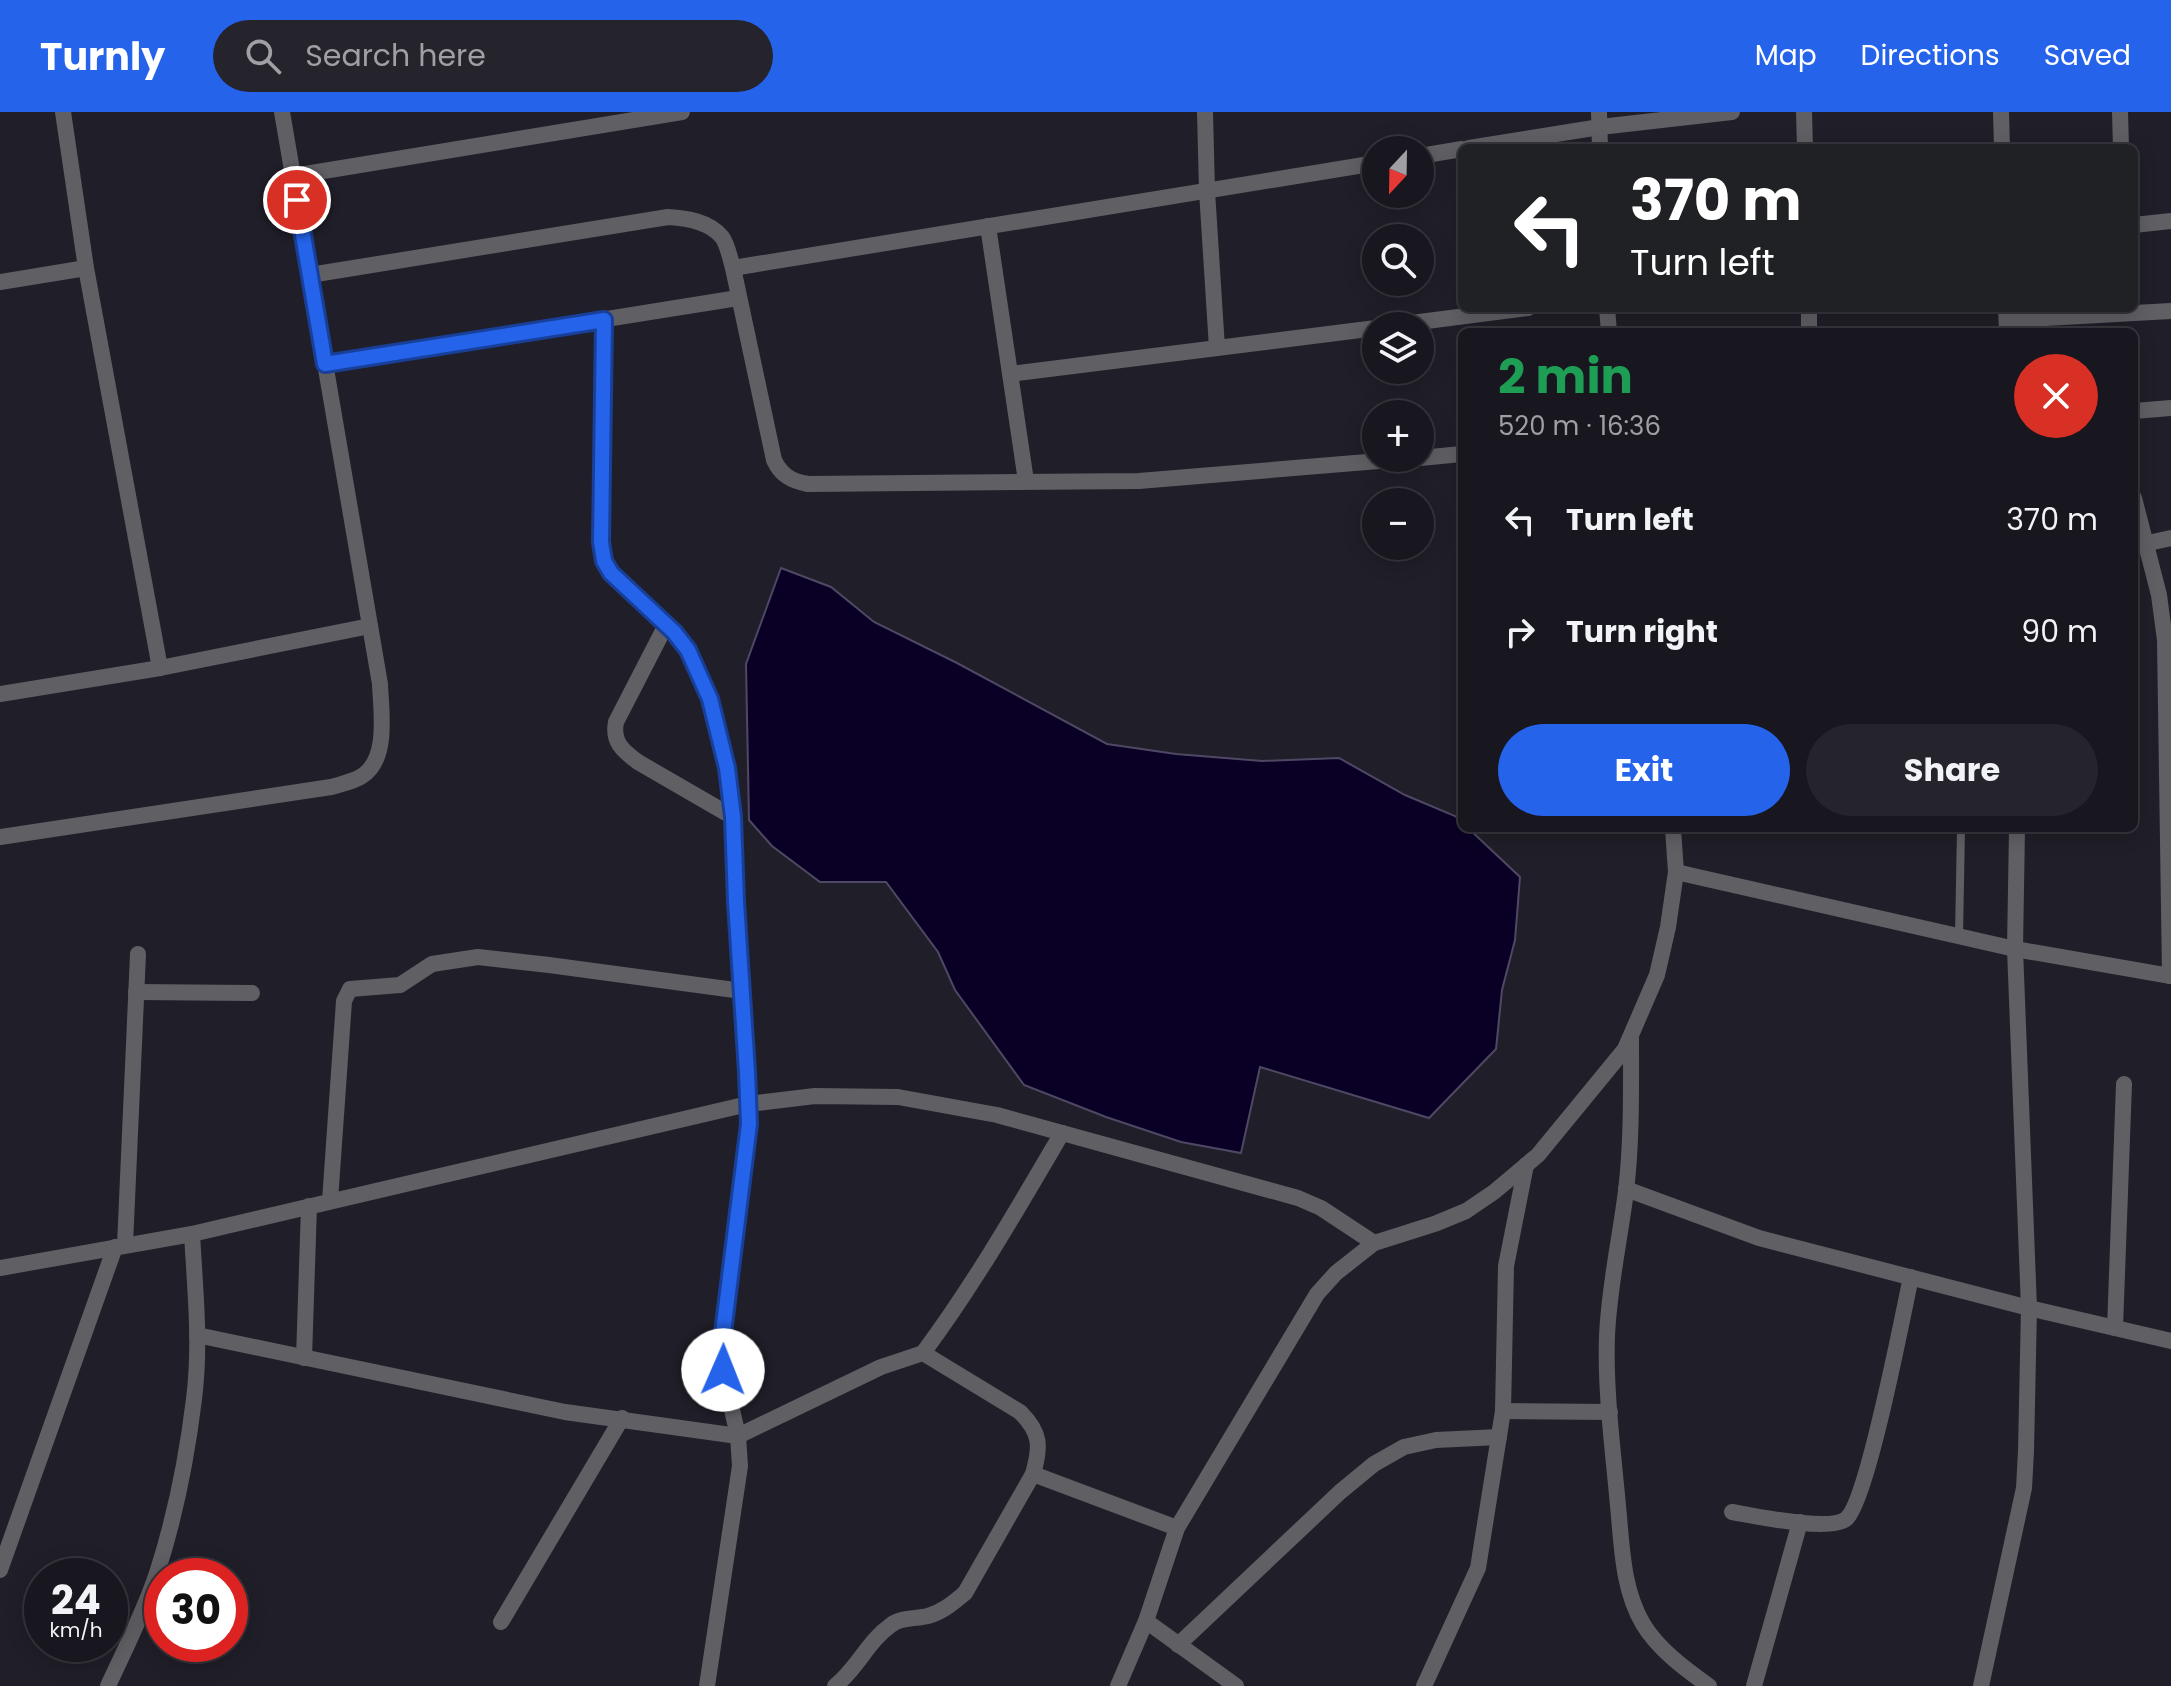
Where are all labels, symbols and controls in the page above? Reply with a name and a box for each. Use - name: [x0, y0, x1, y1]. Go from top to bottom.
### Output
- search box: [213, 20, 773, 92]
- text: Turnly: [40, 30, 165, 83]
- icon: search: [241, 34, 285, 78]
- text: Search here: [305, 34, 486, 77]
- text: Map: [1755, 36, 1817, 75]
- text: Directions: [1861, 36, 2000, 75]
- text: Saved: [2044, 36, 2131, 75]
- north arrow: [1362, 136, 1434, 208]
- map controls: [1362, 136, 1434, 560]
- text: 370 m: [1630, 161, 1802, 240]
- pin: [263, 166, 331, 234]
- icon: left: [1498, 176, 1602, 280]
- icon: arrive: [275, 178, 319, 222]
- button: search: [1362, 224, 1434, 296]
- text: Turn left: [1630, 237, 1775, 288]
- button: layers: [1362, 312, 1434, 384]
- text: 2 min: [1498, 343, 1633, 410]
- button: close: [2014, 354, 2098, 438]
- button: +: [1362, 400, 1434, 472]
- text: 520 m · 16:36: [1498, 408, 1661, 444]
- button: −: [1362, 488, 1434, 560]
- icon: left: [1498, 498, 1542, 542]
- text: Turn left: [1566, 498, 1694, 541]
- text: 370 m: [2006, 498, 2098, 541]
- icon: right: [1498, 610, 1542, 654]
- text: Turn right: [1566, 610, 1718, 653]
- text: 90 m: [2021, 610, 2098, 653]
- button: Exit: [1498, 724, 1790, 816]
- button: Share: [1806, 724, 2098, 816]
- position arrow: [681, 1328, 765, 1412]
- speed limit sign: 30: [144, 1558, 248, 1662]
- text: 24: [51, 1572, 101, 1628]
- text: km/h: [49, 1616, 103, 1644]

